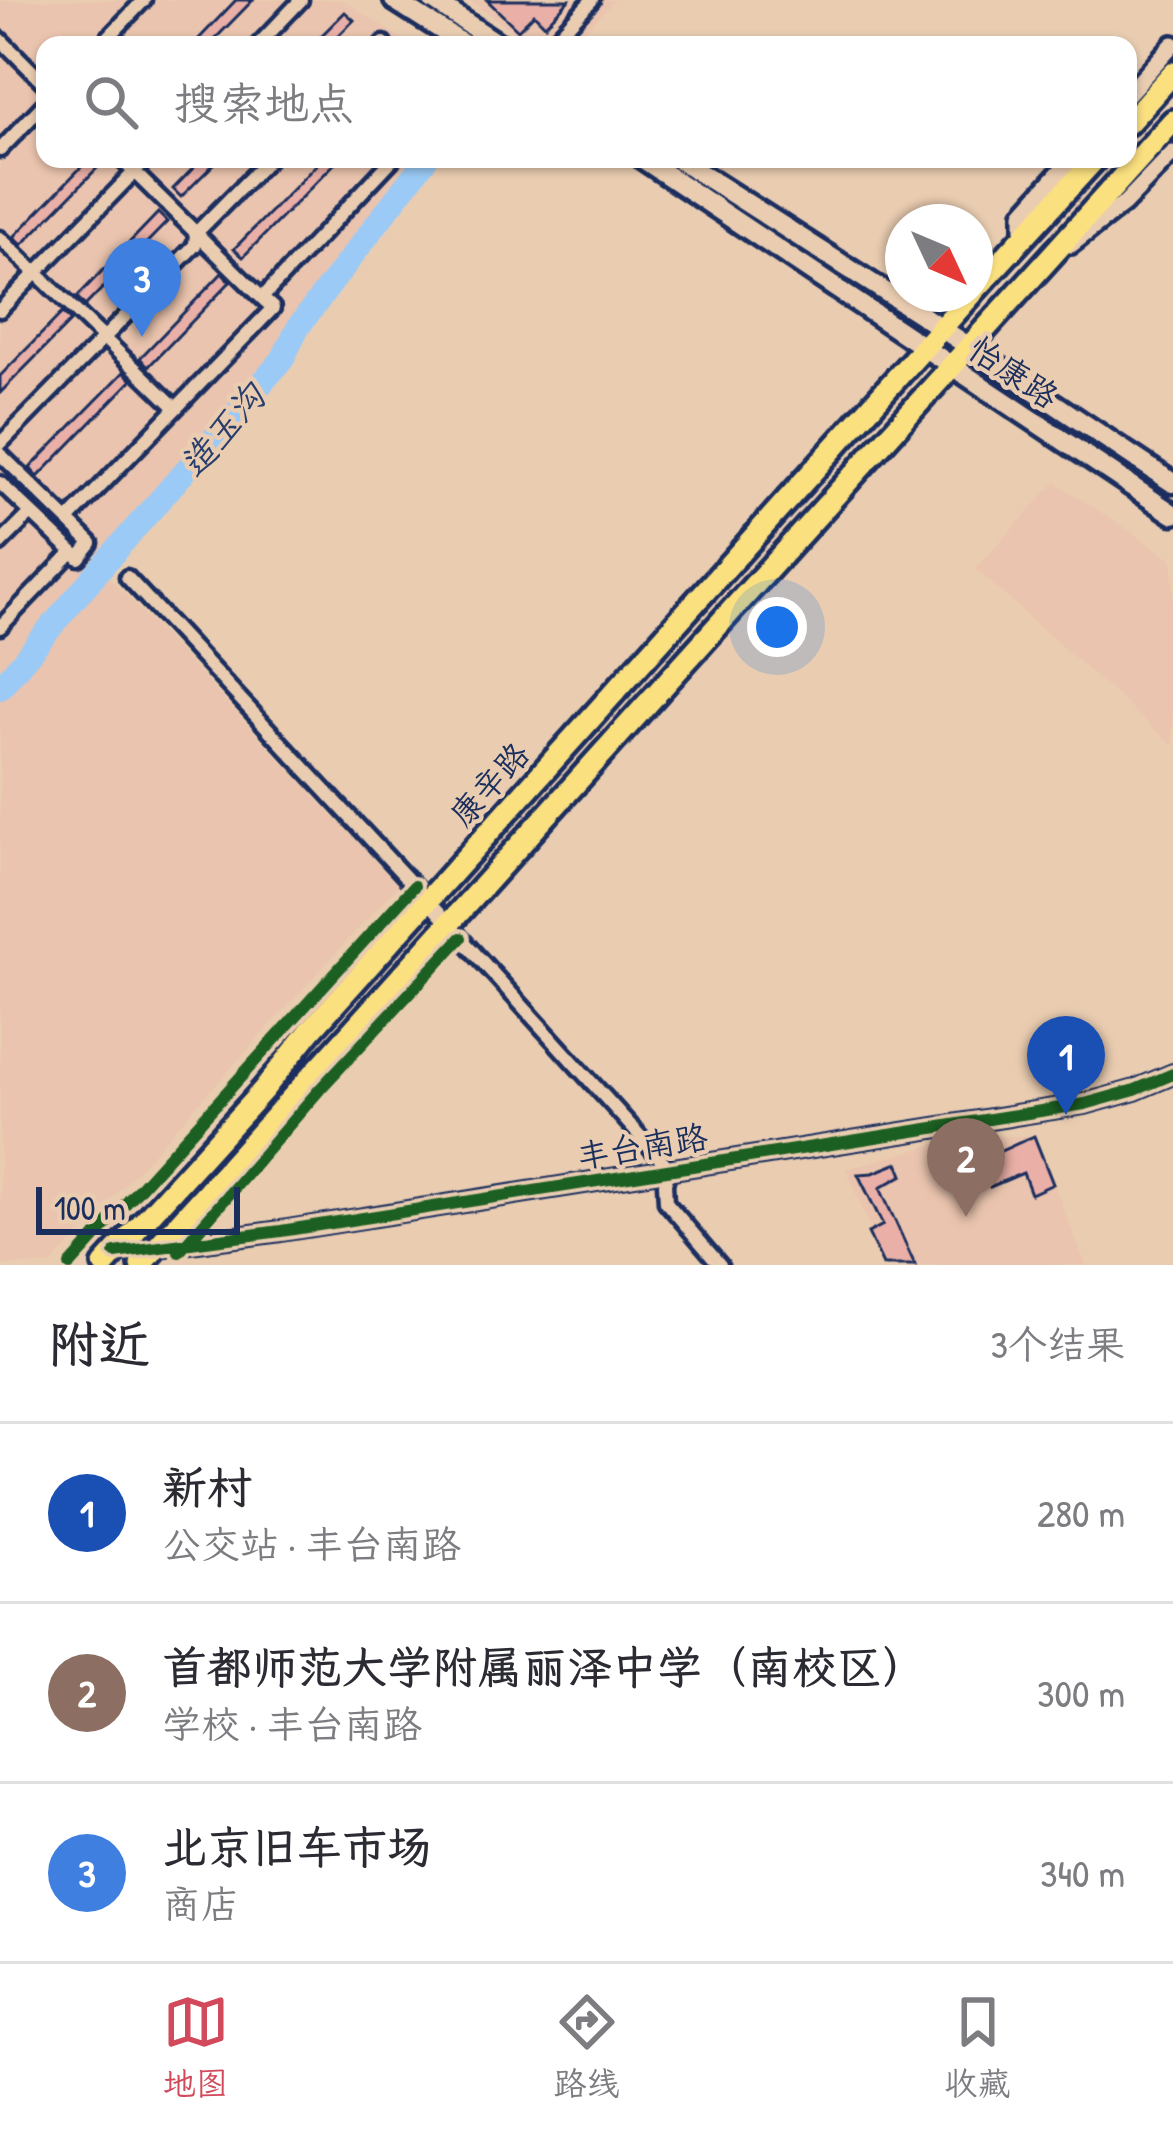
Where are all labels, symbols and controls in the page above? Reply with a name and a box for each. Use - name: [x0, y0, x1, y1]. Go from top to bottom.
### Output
- search box: [36, 36, 1137, 168]
- icon: search: [78, 69, 144, 135]
- text: 搜索地点: [174, 72, 354, 133]
- north arrow: [885, 204, 993, 312]
- pin: 3: [103, 238, 181, 337]
- street label: 怡康路: [961, 326, 1067, 418]
- water label: 造玉沟: [168, 371, 278, 487]
- your location: [747, 597, 807, 657]
- street label: 康辛路: [440, 732, 538, 836]
- pin: 1: [1027, 1016, 1105, 1115]
- street label: 丰台南路: [573, 1114, 711, 1178]
- pin: 2: [927, 1118, 1005, 1217]
- scale bar: [36, 1181, 240, 1234]
- text: 100 m: [54, 1186, 126, 1230]
- text: 附近: [48, 1309, 150, 1378]
- text: 3个结果: [991, 1317, 1125, 1370]
- text: 新村: [162, 1456, 252, 1517]
- text: 1: [80, 1486, 94, 1539]
- text: 280 m: [1037, 1486, 1125, 1539]
- text: 公交站 · 丰台南路: [162, 1517, 461, 1570]
- text: 首都师范大学附属丽泽中学（南校区）: [162, 1636, 927, 1697]
- text: 2: [78, 1666, 96, 1719]
- text: 300 m: [1037, 1666, 1125, 1719]
- text: 学校 · 丰台南路: [162, 1697, 422, 1750]
- text: 北京旧车市场: [162, 1816, 432, 1877]
- text: 3: [78, 1846, 96, 1899]
- text: 340 m: [1040, 1846, 1125, 1899]
- text: 商店: [162, 1877, 240, 1930]
- tab: 地图: [163, 1989, 229, 2105]
- tab: 路线: [554, 1989, 620, 2105]
- tab: 收藏: [945, 1989, 1011, 2105]

